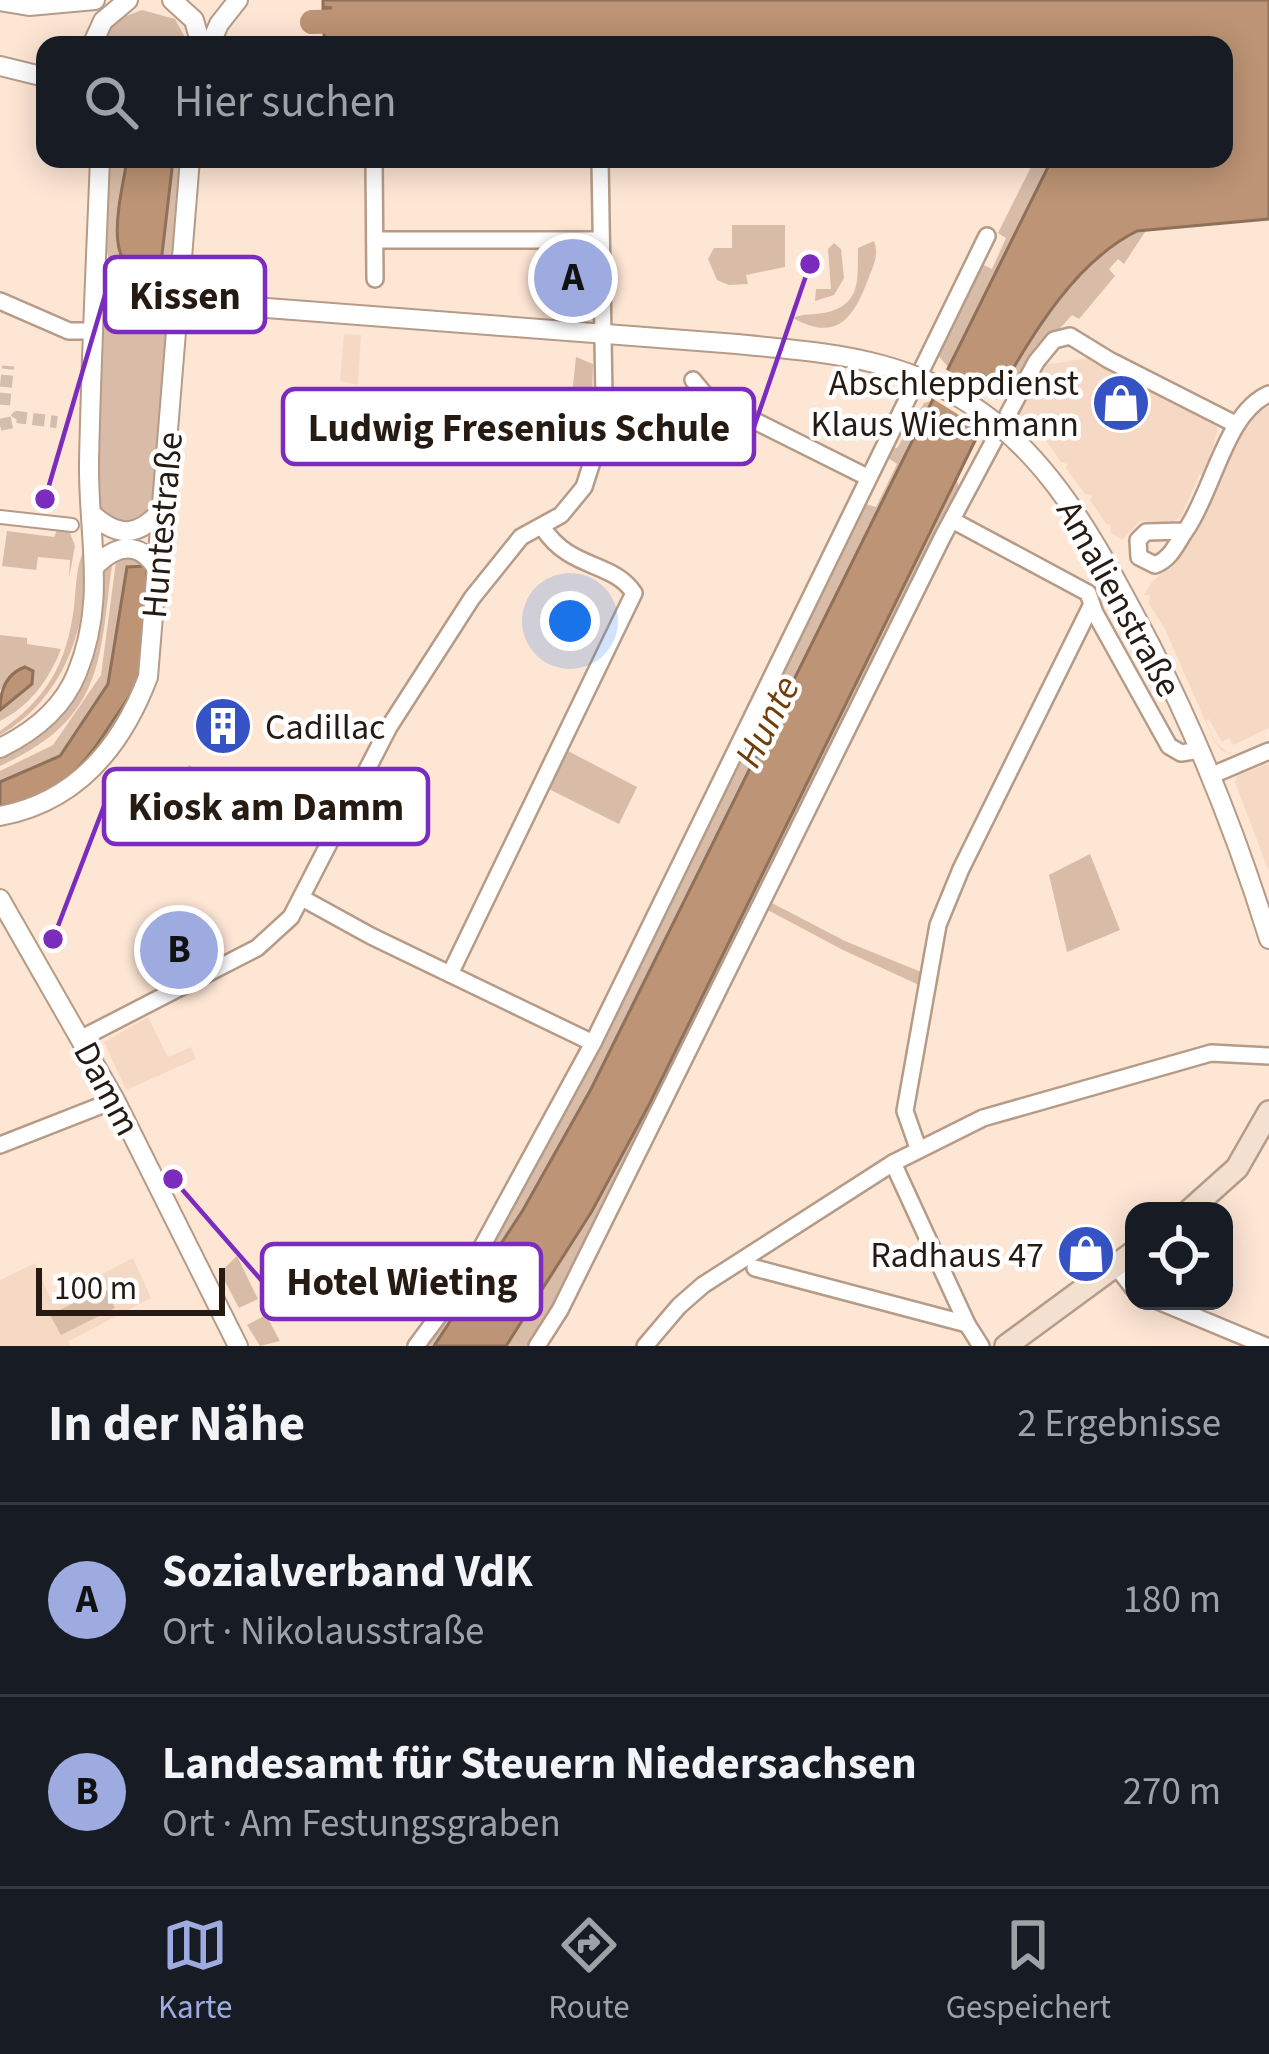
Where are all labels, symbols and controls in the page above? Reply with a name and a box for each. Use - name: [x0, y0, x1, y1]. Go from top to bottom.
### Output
- search box: [36, 36, 1233, 168]
- icon: search: [78, 69, 144, 135]
- text: Hier suchen: [174, 70, 397, 134]
- pin: A: [534, 233, 612, 323]
- callout: Kissen: [105, 257, 265, 332]
- text: Kissen: [129, 269, 241, 325]
- place label: Abschleppdienst Klaus Wiechmann: [811, 358, 1079, 450]
- shop icon: Abschleppdienst Klaus Wiechmann: [1090, 372, 1152, 434]
- callout: Ludwig Fresenius Schule: [283, 389, 754, 464]
- text: Ludwig Fresenius Schule: [308, 401, 730, 457]
- street label: Huntestraße: [129, 430, 196, 621]
- street label: Amalienstraße: [1044, 491, 1194, 706]
- your location: [540, 591, 600, 651]
- water label: Hunte: [721, 666, 815, 777]
- building icon: Cadillac: [192, 695, 254, 757]
- place label: Cadillac: [265, 702, 385, 753]
- callout: Kiosk am Damm: [104, 769, 428, 844]
- text: Kiosk am Damm: [128, 780, 404, 836]
- pin: B: [140, 905, 218, 995]
- street label: Damm: [61, 1033, 153, 1145]
- map controls: [1125, 1202, 1233, 1310]
- button: locate: [1125, 1202, 1233, 1310]
- shop icon: Radhaus 47: [1055, 1223, 1117, 1285]
- place label: Radhaus 47: [870, 1230, 1044, 1281]
- callout: Hotel Wieting: [262, 1244, 541, 1319]
- text: Hotel Wieting: [286, 1255, 518, 1311]
- scale bar: [36, 1262, 225, 1315]
- text: 100 m: [54, 1265, 137, 1312]
- text: In der Nähe: [48, 1388, 305, 1460]
- text: 2 Ergebnisse: [1017, 1396, 1221, 1452]
- text: Sozialverband VdK: [162, 1540, 533, 1604]
- text: A: [76, 1572, 98, 1628]
- text: 180 m: [1123, 1572, 1221, 1628]
- text: Ort · Nikolausstraße: [162, 1604, 484, 1660]
- text: Landesamt für Steuern Niedersachsen: [162, 1732, 917, 1796]
- text: B: [75, 1764, 99, 1820]
- text: 270 m: [1123, 1764, 1221, 1820]
- text: Ort · Am Festungsgraben: [162, 1796, 561, 1852]
- tab: Karte: [158, 1912, 232, 2031]
- tab: Route: [548, 1912, 630, 2031]
- tab: Gespeichert: [946, 1912, 1111, 2031]

